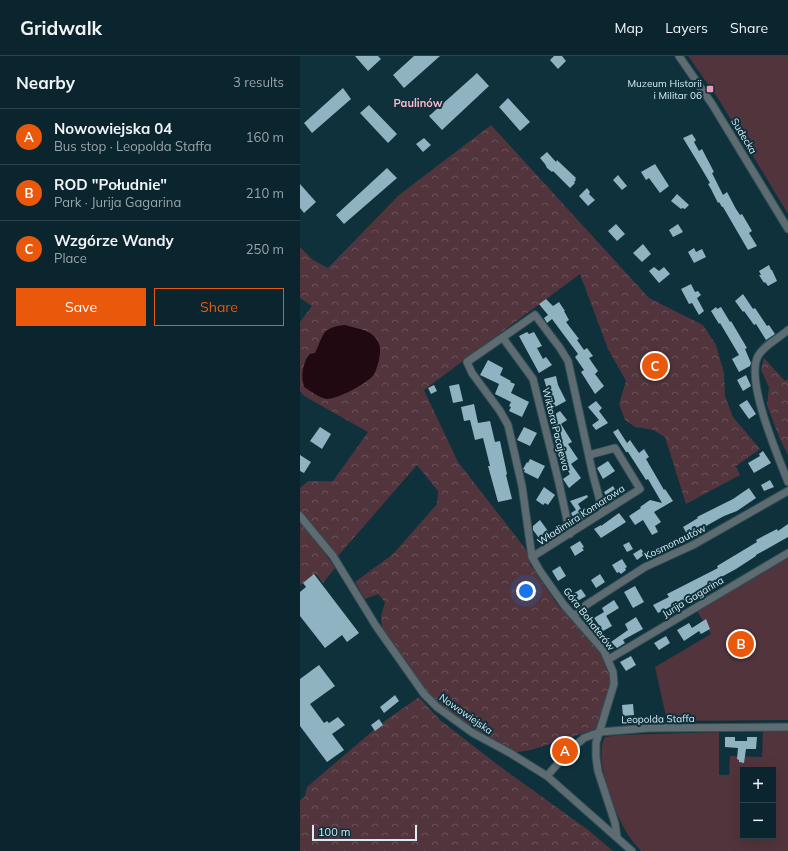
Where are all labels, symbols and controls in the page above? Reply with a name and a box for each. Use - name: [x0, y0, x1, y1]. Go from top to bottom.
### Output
- text: Gridwalk: [20, 16, 102, 40]
- text: Map: [614, 19, 643, 37]
- text: Layers: [665, 19, 708, 37]
- text: Share: [730, 19, 768, 37]
- text: Nearby: [16, 72, 75, 93]
- text: 3 results: [233, 74, 284, 90]
- place label: Muzeum Historii i Militar 06: [627, 77, 702, 102]
- marker: Muzeum Historii i Militar 06: [705, 84, 715, 94]
- district label: Paulinów: [394, 96, 443, 110]
- street label: Sudecka: [728, 116, 760, 156]
- text: Nowowiejska 04: [54, 119, 172, 138]
- text: A: [24, 129, 34, 145]
- text: 160 m: [246, 129, 284, 145]
- text: Bus stop · Leopolda Staffa: [54, 138, 212, 154]
- text: ROD "Południe": [54, 175, 167, 194]
- text: B: [25, 185, 33, 201]
- text: 210 m: [246, 185, 284, 201]
- text: Park · Jurija Gagarina: [54, 194, 181, 210]
- text: Wzgórze Wandy: [54, 231, 174, 250]
- text: C: [25, 241, 33, 257]
- text: 250 m: [246, 241, 284, 257]
- text: Place: [54, 250, 87, 266]
- button: Save: [16, 288, 146, 326]
- button: Share: [154, 288, 284, 326]
- pin: C: [642, 351, 668, 381]
- street label: Wiktora Pacajewa: [539, 386, 573, 472]
- street label: Władimira Komarowa: [535, 482, 627, 548]
- street label: Kosmonautów: [642, 521, 708, 562]
- street label: Jurija Gagarina: [660, 574, 726, 620]
- your location: [516, 581, 536, 601]
- street label: Góra Bohaterów: [560, 585, 618, 653]
- pin: B: [728, 629, 754, 659]
- street label: Nowowiejska: [437, 691, 495, 737]
- street label: Leopolda Staffa: [621, 712, 695, 726]
- pin: A: [552, 736, 578, 766]
- map controls: [740, 767, 776, 839]
- button: +: [740, 767, 776, 803]
- button: −: [740, 803, 776, 839]
- scale bar: [312, 823, 417, 842]
- text: 100 m: [318, 825, 350, 839]

